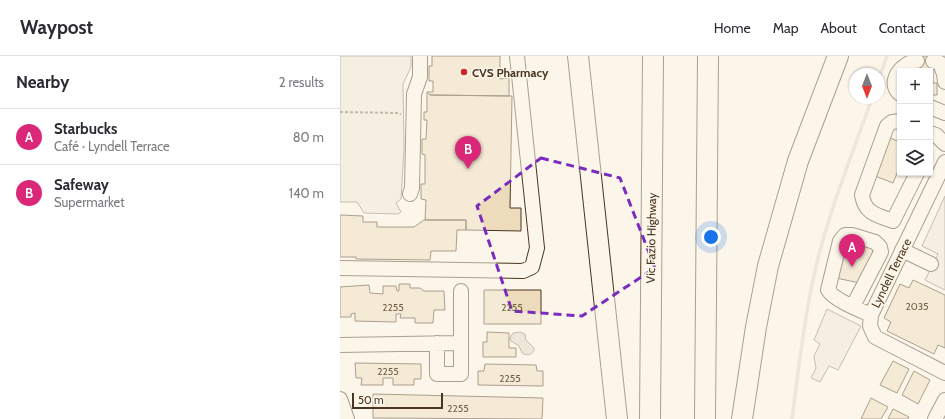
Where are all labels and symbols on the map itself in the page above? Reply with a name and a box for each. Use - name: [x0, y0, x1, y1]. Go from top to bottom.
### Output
- place label: CVS Pharmacy: [472, 65, 549, 80]
- marker: CVS Pharmacy: [459, 67, 469, 77]
- north arrow: [849, 68, 885, 104]
- pin: B: [455, 136, 481, 169]
- street label: Vic Fazio Highway: [643, 192, 659, 284]
- your location: [701, 227, 721, 247]
- pin: A: [839, 234, 865, 267]
- street label: Lyndell Terrace: [868, 236, 914, 310]
- house number: 2035: [905, 300, 929, 313]
- house number: 2255: [382, 301, 404, 314]
- house number: 2255: [501, 301, 523, 314]
- house number: 2255: [377, 365, 399, 378]
- house number: 2255: [499, 372, 521, 385]
- scale bar: [352, 391, 443, 410]
- house number: 2255: [447, 402, 469, 415]

